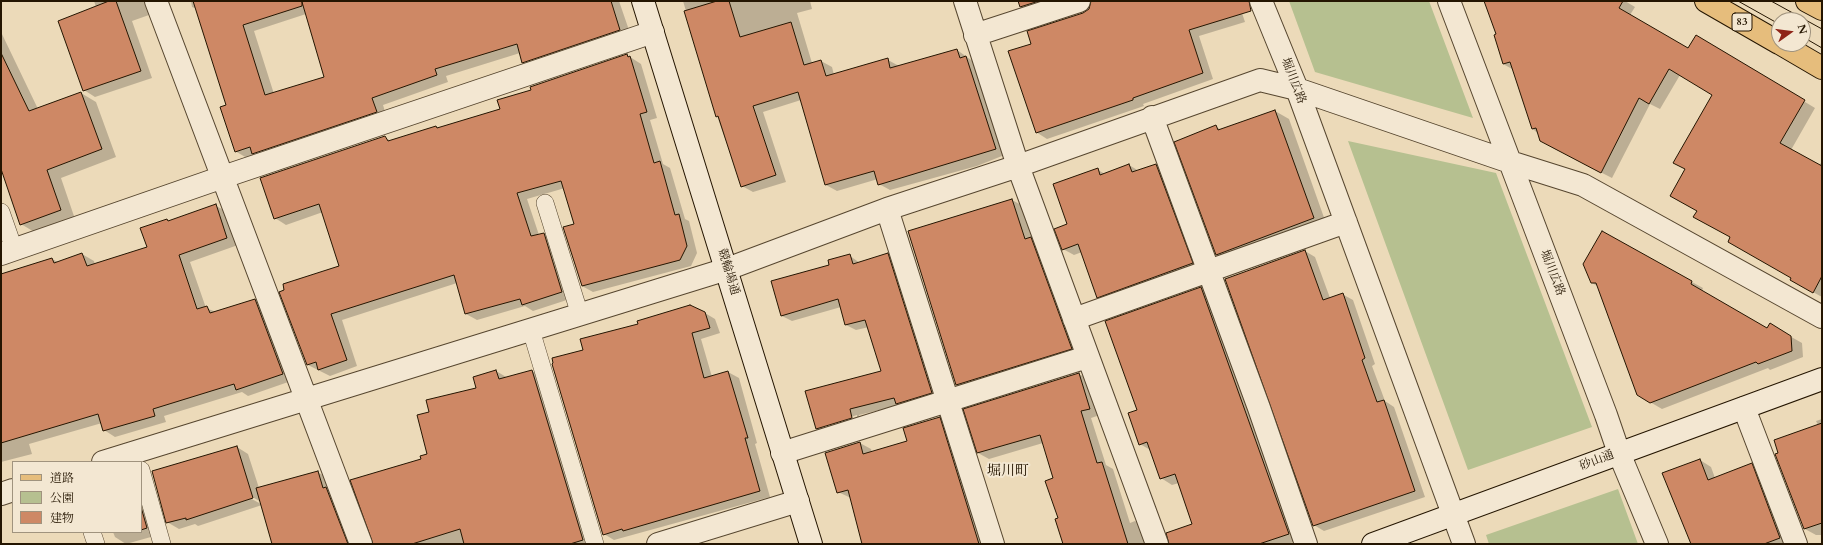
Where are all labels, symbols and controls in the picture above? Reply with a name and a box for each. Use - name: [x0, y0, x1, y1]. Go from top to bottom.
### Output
- north arrow: [1771, 12, 1811, 52]
- road number: 83: [1732, 13, 1752, 31]
- text: N: [1794, 23, 1811, 36]
- street label: 堀川広路: [1278, 56, 1308, 106]
- street label: 競輪場通: [714, 247, 742, 297]
- street label: 堀川広路: [1537, 248, 1567, 298]
- street label: 砂山通: [1578, 448, 1616, 474]
- legend: [12, 461, 142, 533]
- district label: 堀川町: [987, 464, 1029, 480]
- text: 道路: [50, 470, 74, 486]
- text: 公園: [50, 490, 74, 506]
- text: 建物: [50, 510, 74, 526]

